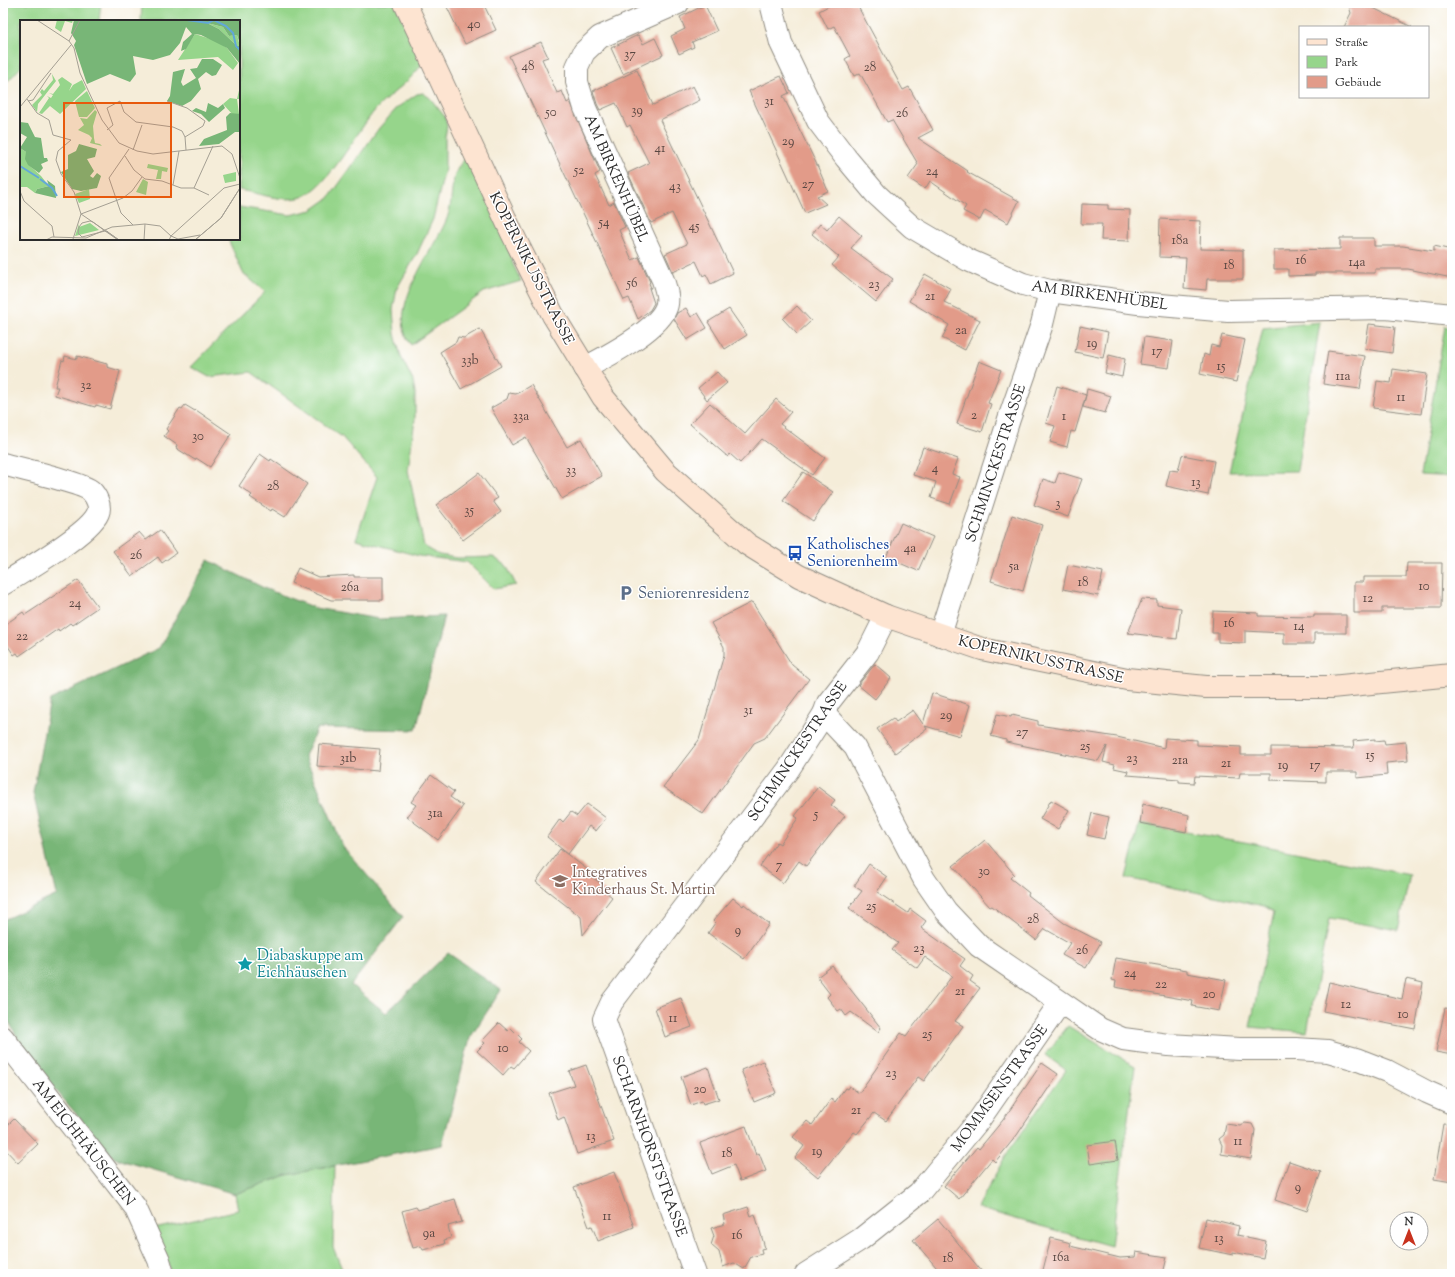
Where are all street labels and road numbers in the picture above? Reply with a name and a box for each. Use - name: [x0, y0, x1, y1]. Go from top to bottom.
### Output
- street label: AM BIRKENHÜBEL: [578, 111, 654, 246]
- street label: KOPERNIKUSSTRASSE: [483, 189, 578, 349]
- street label: AM BIRKENHÜBEL: [1030, 276, 1170, 316]
- street label: SCHMINCKESTRASSE: [961, 382, 1032, 545]
- street label: KOPERNIKUSSTRASSE: [956, 631, 1125, 690]
- street label: SCHMINCKESTRASSE: [743, 678, 853, 826]
- street label: MOMMSENSTRASSE: [947, 1021, 1054, 1157]
- street label: SCHARNHORSTSTRASSE: [606, 1053, 691, 1240]
- street label: AM EICHHÄUSCHEN: [26, 1074, 140, 1211]

